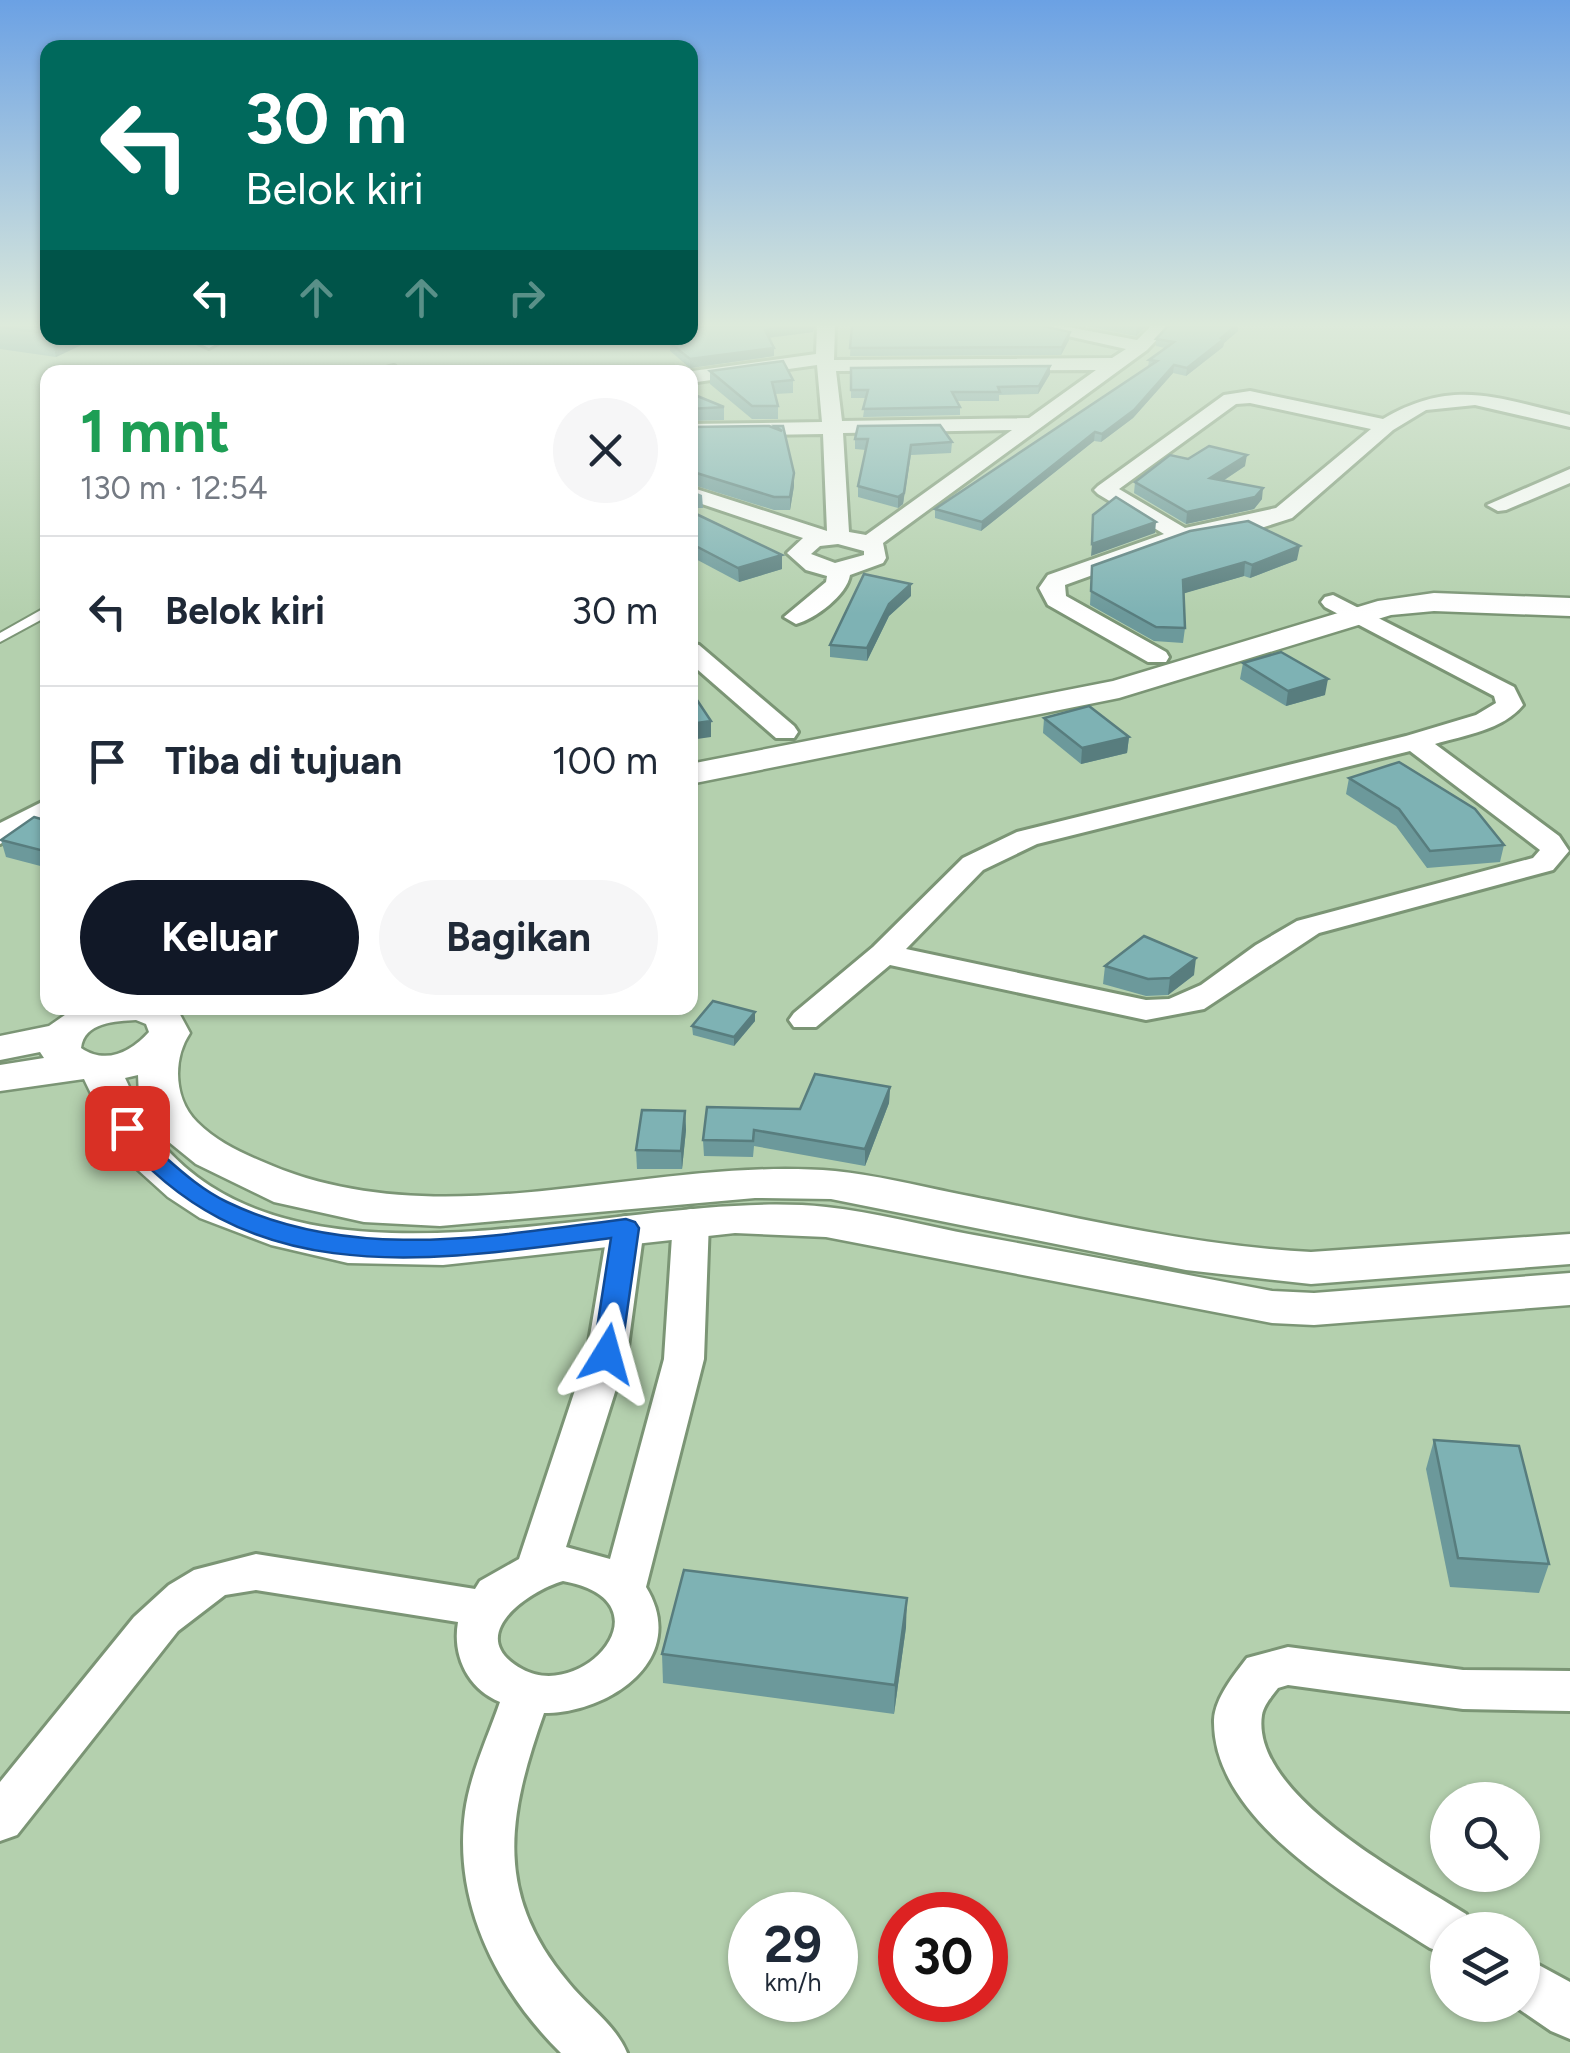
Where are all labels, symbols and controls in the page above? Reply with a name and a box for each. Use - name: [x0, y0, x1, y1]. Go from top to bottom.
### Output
- text: 30 m: [245, 76, 407, 161]
- icon: left: [80, 80, 210, 210]
- text: Belok kiri: [245, 161, 424, 215]
- icon: left: [184, 270, 239, 325]
- icon: ahead: [289, 270, 344, 325]
- icon: ahead: [394, 270, 449, 325]
- icon: right: [499, 270, 554, 325]
- text: 1 mnt: [80, 395, 230, 467]
- button: close: [553, 398, 658, 503]
- text: 130 m · 12:54: [80, 469, 268, 507]
- icon: left: [80, 584, 135, 639]
- text: Belok kiri: [165, 588, 325, 634]
- text: 30 m: [571, 588, 658, 634]
- icon: arrive: [80, 734, 135, 789]
- text: Tiba di tujuan: [165, 738, 402, 784]
- text: 100 m: [552, 738, 658, 784]
- button: Keluar: [80, 880, 359, 995]
- button: Bagikan: [379, 880, 658, 995]
- pin: [85, 1086, 170, 1171]
- icon: arrive: [100, 1101, 155, 1156]
- position arrow: [555, 1302, 659, 1406]
- map controls: [1430, 1782, 1540, 2022]
- button: search: [1430, 1782, 1540, 1892]
- speed limit sign: 30: [878, 1892, 1008, 2022]
- button: layers: [1430, 1912, 1540, 2022]
- text: 29: [764, 1914, 822, 1975]
- text: km/h: [764, 1967, 822, 1997]

